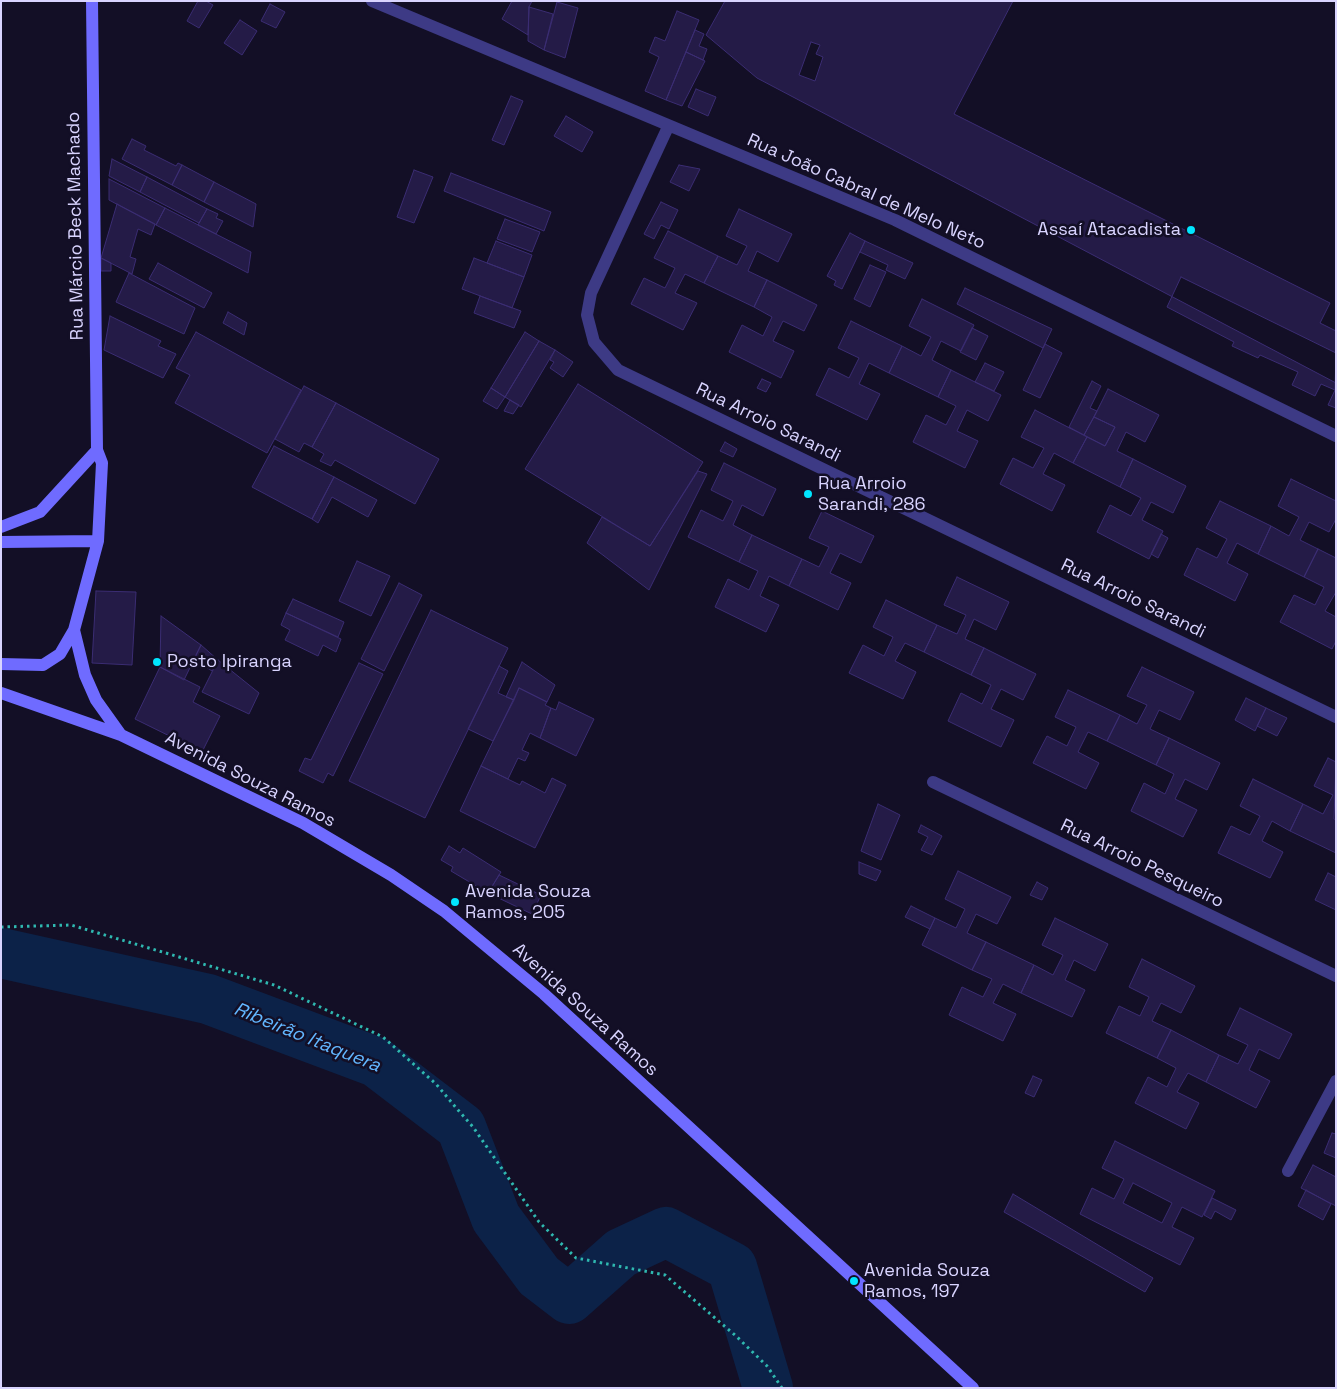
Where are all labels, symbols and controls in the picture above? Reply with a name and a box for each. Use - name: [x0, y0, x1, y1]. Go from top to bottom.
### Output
- street label: Rua Márcio Beck Machado: [63, 112, 89, 340]
- street label: Rua João Cabral de Melo Neto: [744, 130, 988, 254]
- place label: Assaí Atacadista: [1037, 219, 1181, 241]
- marker: Assaí Atacadista: [1185, 224, 1197, 236]
- street label: Rua Arroio Sarandi: [692, 379, 844, 467]
- place label: Rua Arroio Sarandi, 286: [818, 473, 925, 516]
- marker: Rua Arroio Sarandi, 286: [802, 488, 814, 500]
- street label: Rua Arroio Sarandi: [1057, 555, 1209, 643]
- place label: Posto Ipiranga: [167, 651, 292, 673]
- marker: Posto Ipiranga: [151, 656, 163, 668]
- street label: Avenida Souza Ramos: [161, 728, 339, 832]
- street label: Rua Arroio Pesqueiro: [1057, 815, 1227, 913]
- place label: Avenida Souza Ramos, 205: [465, 881, 591, 924]
- marker: Avenida Souza Ramos, 205: [449, 896, 461, 908]
- street label: Avenida Souza Ramos: [508, 939, 662, 1081]
- water label: Ribeirão Itaquera: [231, 998, 383, 1078]
- place label: Avenida Souza Ramos, 197: [864, 1260, 990, 1302]
- marker: Avenida Souza Ramos, 197: [848, 1275, 860, 1287]

